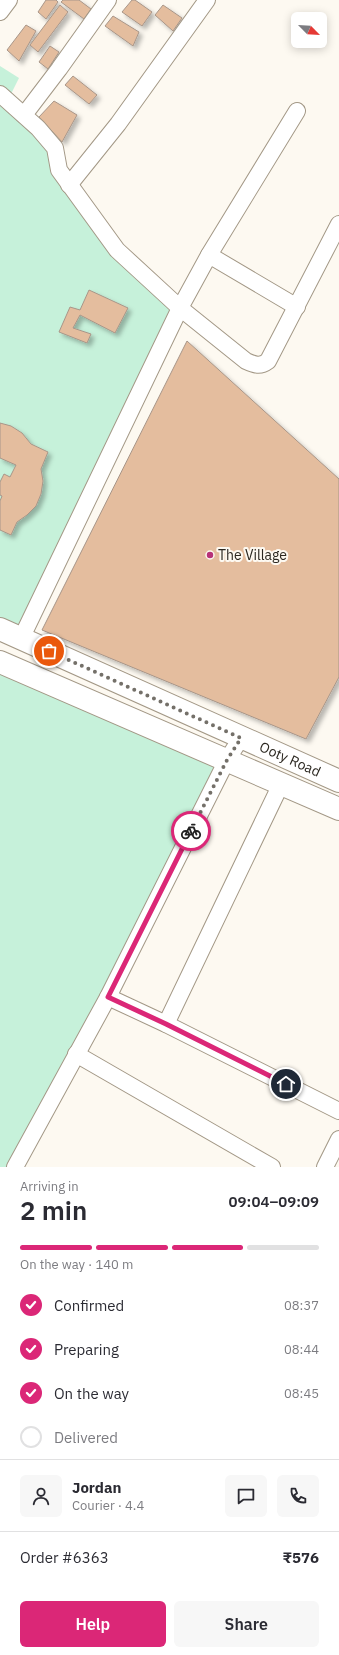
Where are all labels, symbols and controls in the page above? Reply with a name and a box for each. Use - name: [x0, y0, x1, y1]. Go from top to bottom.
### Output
- north arrow: [291, 12, 327, 48]
- map controls: [291, 12, 327, 48]
- place label: The Village: [218, 546, 287, 564]
- marker: The Village: [205, 550, 215, 560]
- pin: [32, 634, 66, 668]
- icon: bag: [38, 640, 60, 662]
- street label: Ooty Road: [257, 738, 324, 781]
- courier: [171, 811, 211, 851]
- icon: bike: [180, 820, 202, 842]
- pin: [269, 1067, 303, 1101]
- icon: home: [275, 1073, 297, 1095]
- text: Arriving in: [20, 1178, 79, 1195]
- text: 09:04–09:09: [229, 1192, 319, 1211]
- text: 2 min: [20, 1193, 87, 1227]
- text: On the way · 140 m: [20, 1256, 133, 1273]
- icon: check: [20, 1294, 42, 1316]
- text: Confirmed: [54, 1296, 124, 1315]
- text: 08:37: [284, 1297, 319, 1314]
- icon: check: [20, 1338, 42, 1360]
- text: Preparing: [54, 1340, 119, 1359]
- text: 08:44: [284, 1341, 319, 1358]
- icon: check: [20, 1382, 42, 1404]
- text: On the way: [54, 1384, 129, 1403]
- text: 08:45: [284, 1385, 319, 1402]
- text: Delivered: [54, 1428, 118, 1447]
- button: person: [20, 1475, 62, 1517]
- button: chat: [225, 1475, 267, 1517]
- button: phone: [277, 1475, 319, 1517]
- text: Jordan: [72, 1478, 121, 1497]
- text: Courier · 4.4: [72, 1497, 144, 1514]
- text: Order #6363: [20, 1548, 109, 1567]
- text: ₹576: [283, 1548, 319, 1567]
- button: Help: [20, 1601, 166, 1647]
- button: Share: [174, 1601, 319, 1647]

